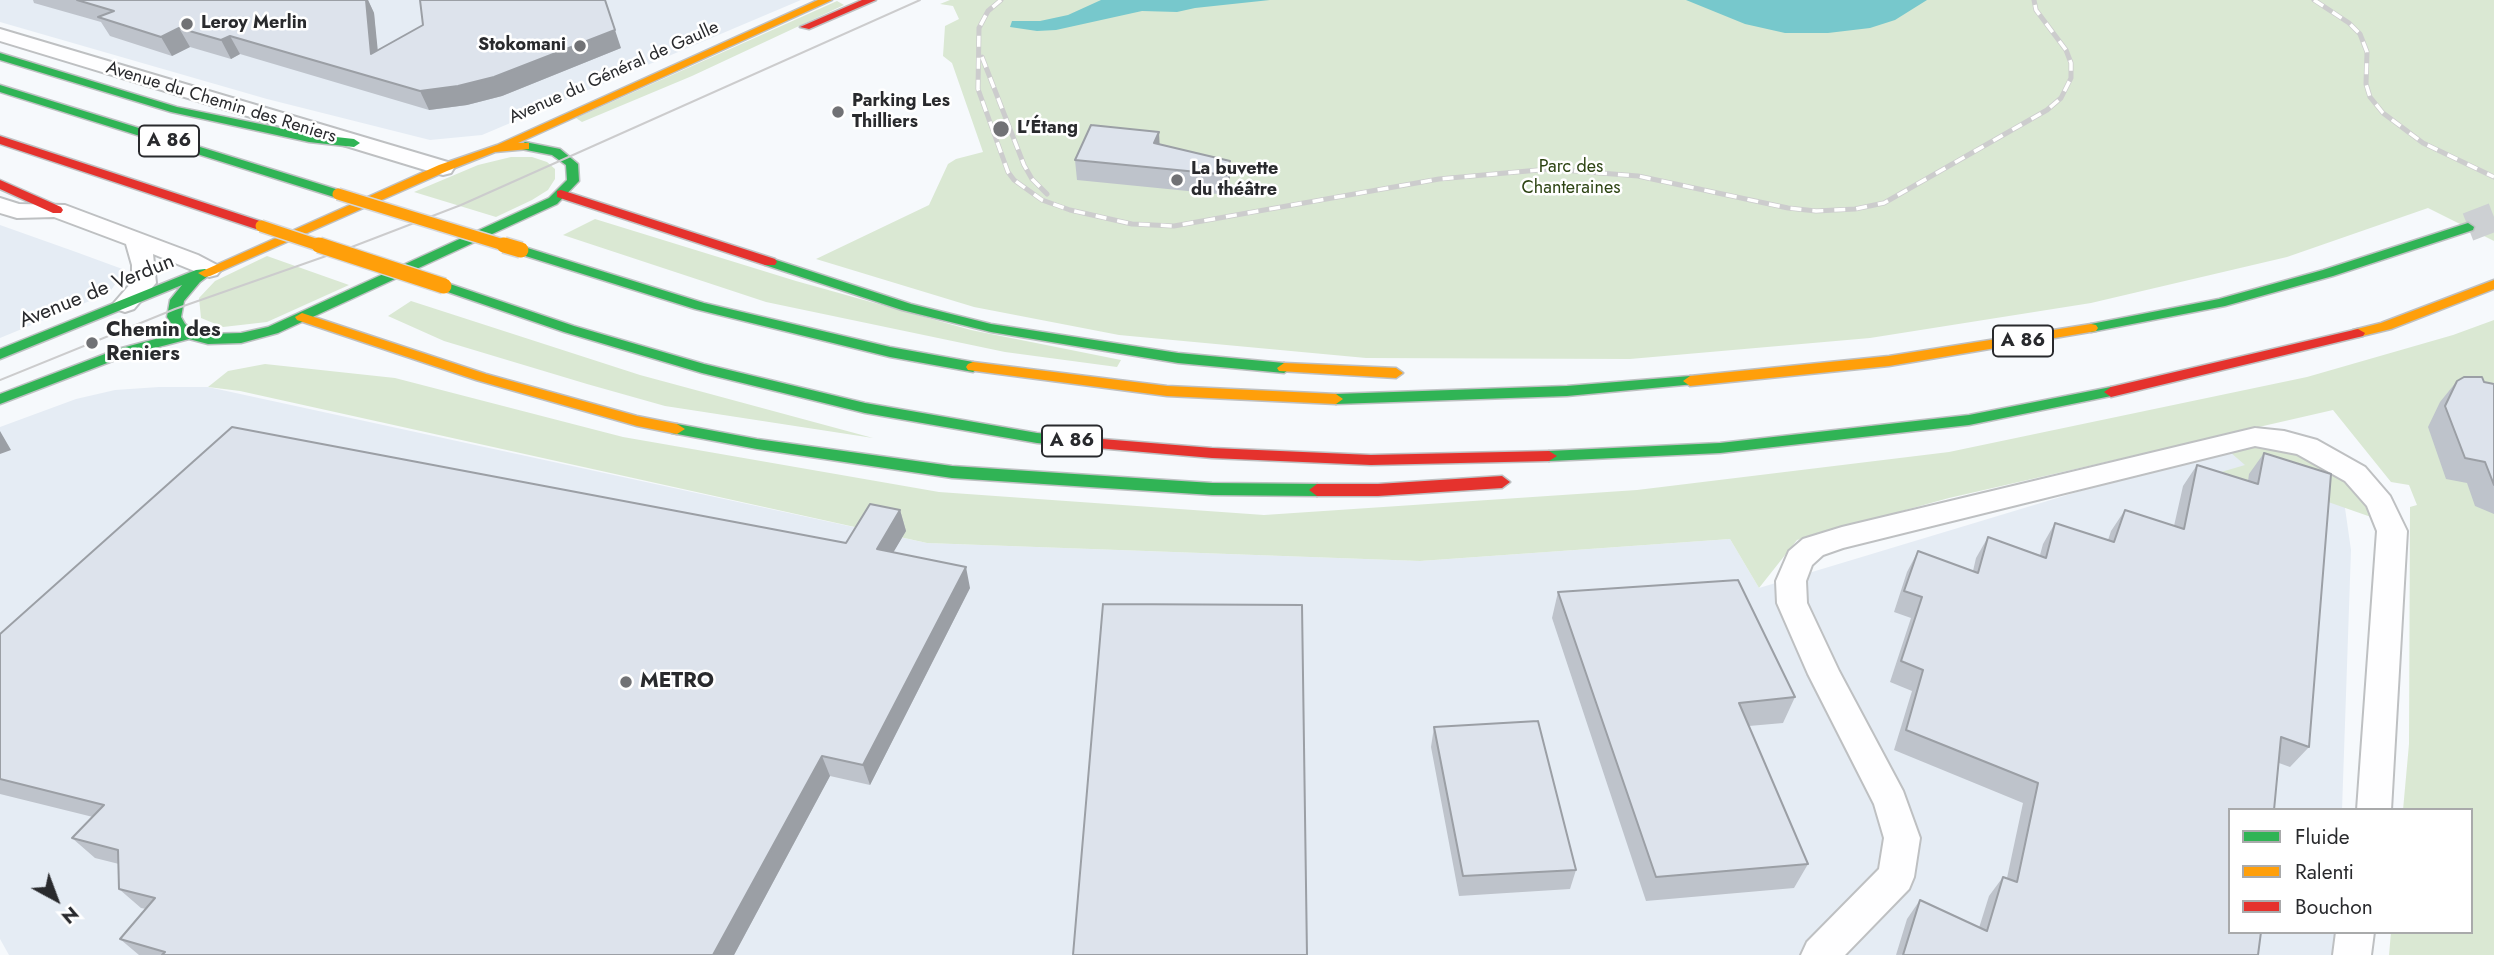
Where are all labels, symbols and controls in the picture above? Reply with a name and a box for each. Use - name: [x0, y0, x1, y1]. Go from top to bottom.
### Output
- place label: Leroy Merlin: [201, 13, 307, 35]
- marker: Leroy Merlin: [179, 16, 195, 32]
- street label: Avenue du Général de Gaulle: [506, 17, 722, 129]
- place label: Stokomani: [478, 35, 566, 57]
- marker: Stokomani: [572, 38, 588, 54]
- street label: Avenue du Chemin des Reniers: [103, 58, 339, 148]
- place label: Parking Les Thilliers: [852, 91, 950, 134]
- marker: Parking Les Thilliers: [830, 104, 846, 120]
- place label: L'Étang: [1017, 118, 1078, 140]
- marker: L'Étang: [991, 119, 1011, 139]
- road number: A 86: [139, 125, 199, 156]
- park label: Parc des Chanteraines: [1522, 157, 1620, 200]
- place label: La buvette du théâtre: [1191, 159, 1278, 202]
- marker: La buvette du théâtre: [1169, 172, 1185, 188]
- street label: Avenue de Verdun: [16, 249, 178, 335]
- place label: Chemin des Reniers: [106, 318, 221, 368]
- road number: A 86: [1993, 326, 2053, 356]
- marker: Chemin des Reniers: [84, 335, 100, 351]
- road number: A 86: [1042, 426, 1102, 456]
- place label: METRO: [640, 669, 714, 695]
- marker: METRO: [618, 674, 634, 690]
- legend: [2228, 808, 2473, 934]
- text: Fluide: [2295, 822, 2350, 852]
- text: Ralenti: [2295, 857, 2354, 887]
- north arrow: [21, 864, 91, 934]
- text: Bouchon: [2295, 892, 2373, 922]
- text: N: [56, 900, 85, 930]

